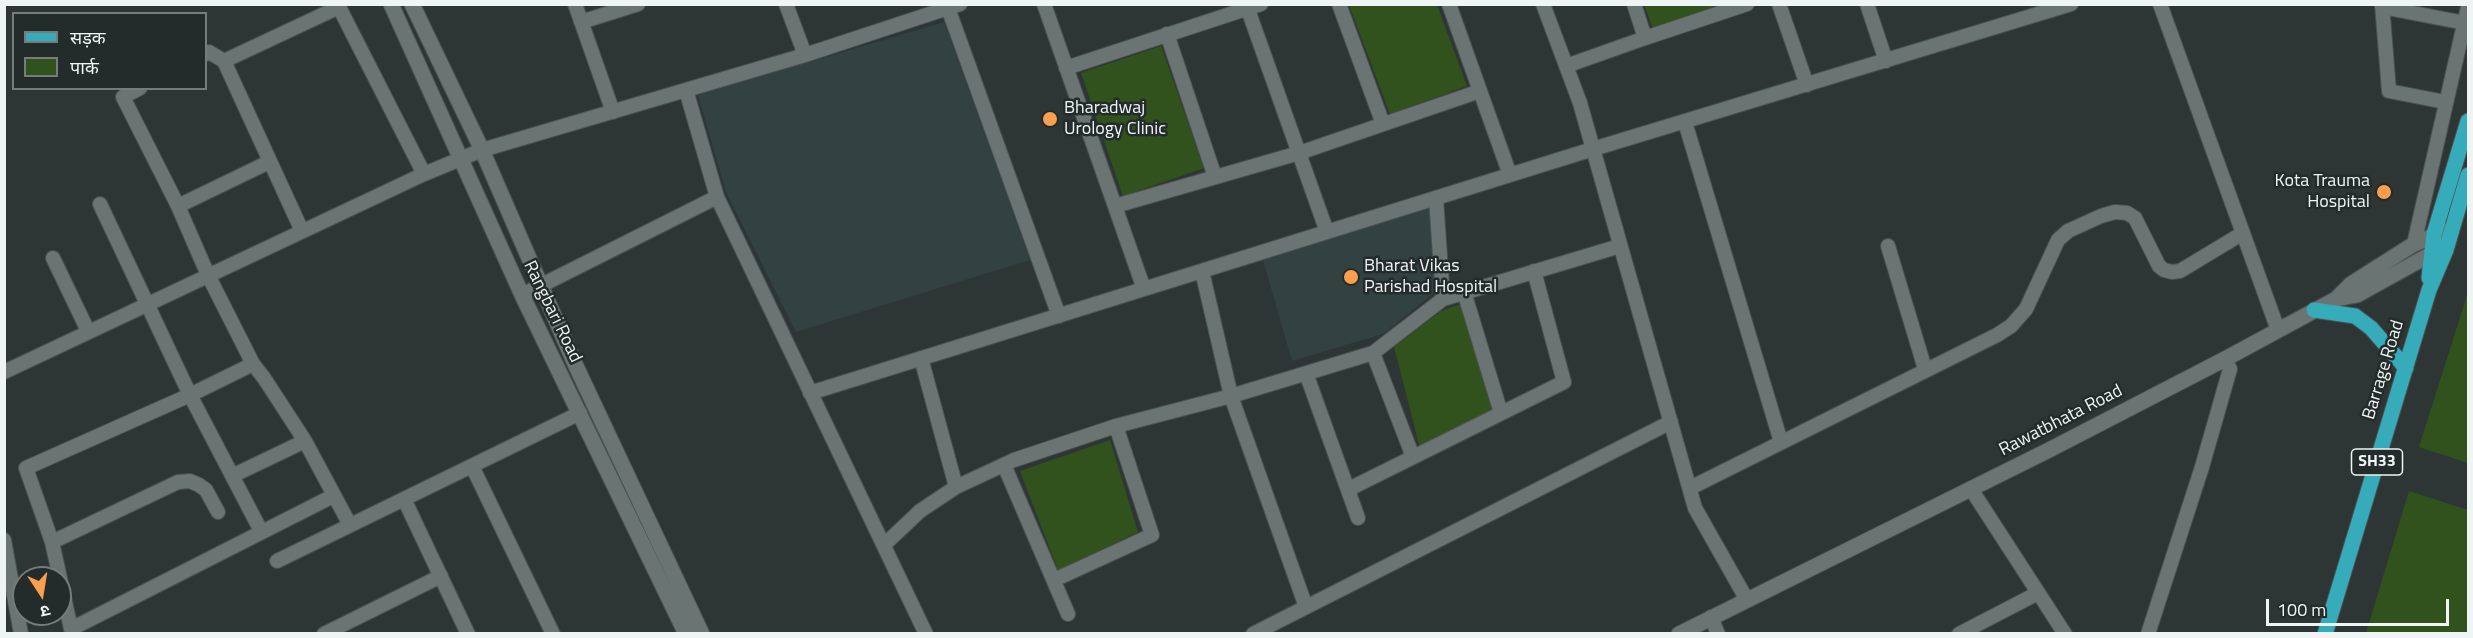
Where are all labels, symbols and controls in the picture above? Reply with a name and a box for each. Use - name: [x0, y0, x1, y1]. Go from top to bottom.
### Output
- legend: [12, 12, 207, 90]
- text: सड़क: [70, 24, 106, 51]
- text: पार्क: [70, 54, 99, 81]
- place label: Bharadwaj Urology Clinic: [1064, 98, 1166, 140]
- marker: Bharadwaj Urology Clinic: [1041, 110, 1059, 128]
- place label: Kota Trauma Hospital: [2275, 171, 2370, 213]
- marker: Kota Trauma Hospital: [2375, 183, 2393, 201]
- place label: Bharat Vikas Parishad Hospital: [1364, 256, 1497, 298]
- street label: Rangbari Road: [518, 258, 586, 366]
- marker: Bharat Vikas Parishad Hospital: [1342, 268, 1360, 286]
- street label: Barrage Road: [2359, 318, 2409, 422]
- street label: Rawatbhata Road: [1996, 381, 2126, 461]
- road number: SH33: [2352, 449, 2402, 475]
- north arrow: [12, 566, 72, 626]
- scale bar: [2269, 587, 2452, 625]
- text: 100 m: [2277, 596, 2326, 623]
- text: उ: [38, 599, 52, 624]

